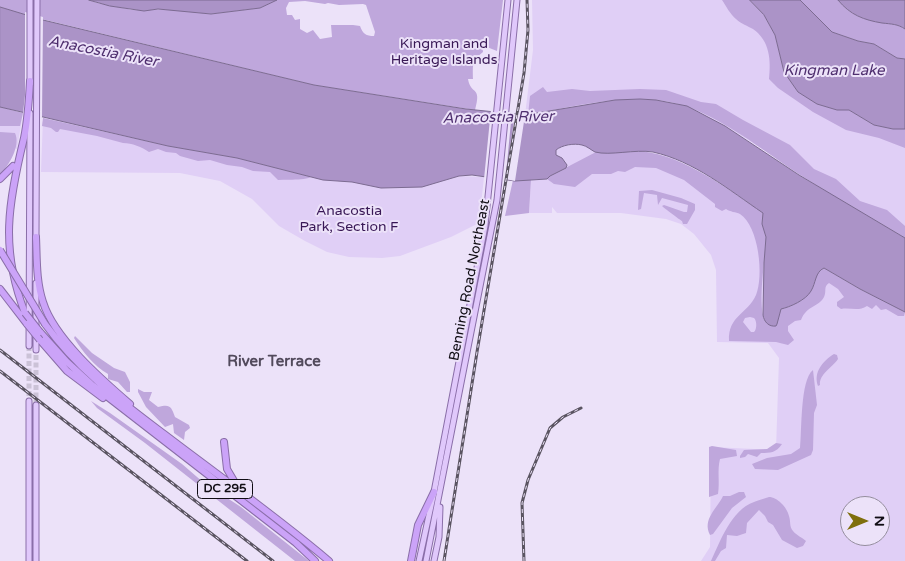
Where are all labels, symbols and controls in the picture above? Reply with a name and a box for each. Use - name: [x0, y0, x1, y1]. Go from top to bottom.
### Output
- water label: Anacostia River: [47, 33, 159, 71]
- park label: Kingman and Heritage Islands: [391, 36, 497, 68]
- water label: Kingman Lake: [783, 62, 885, 80]
- water label: Anacostia River: [442, 108, 554, 128]
- street label: Benning Road Northeast: [446, 198, 494, 362]
- park label: Anacostia Park, Section F: [299, 203, 399, 236]
- district label: River Terrace: [227, 353, 321, 371]
- road number: DC 295: [198, 479, 252, 498]
- north arrow: [840, 496, 890, 546]
- text: N: [871, 515, 888, 527]

